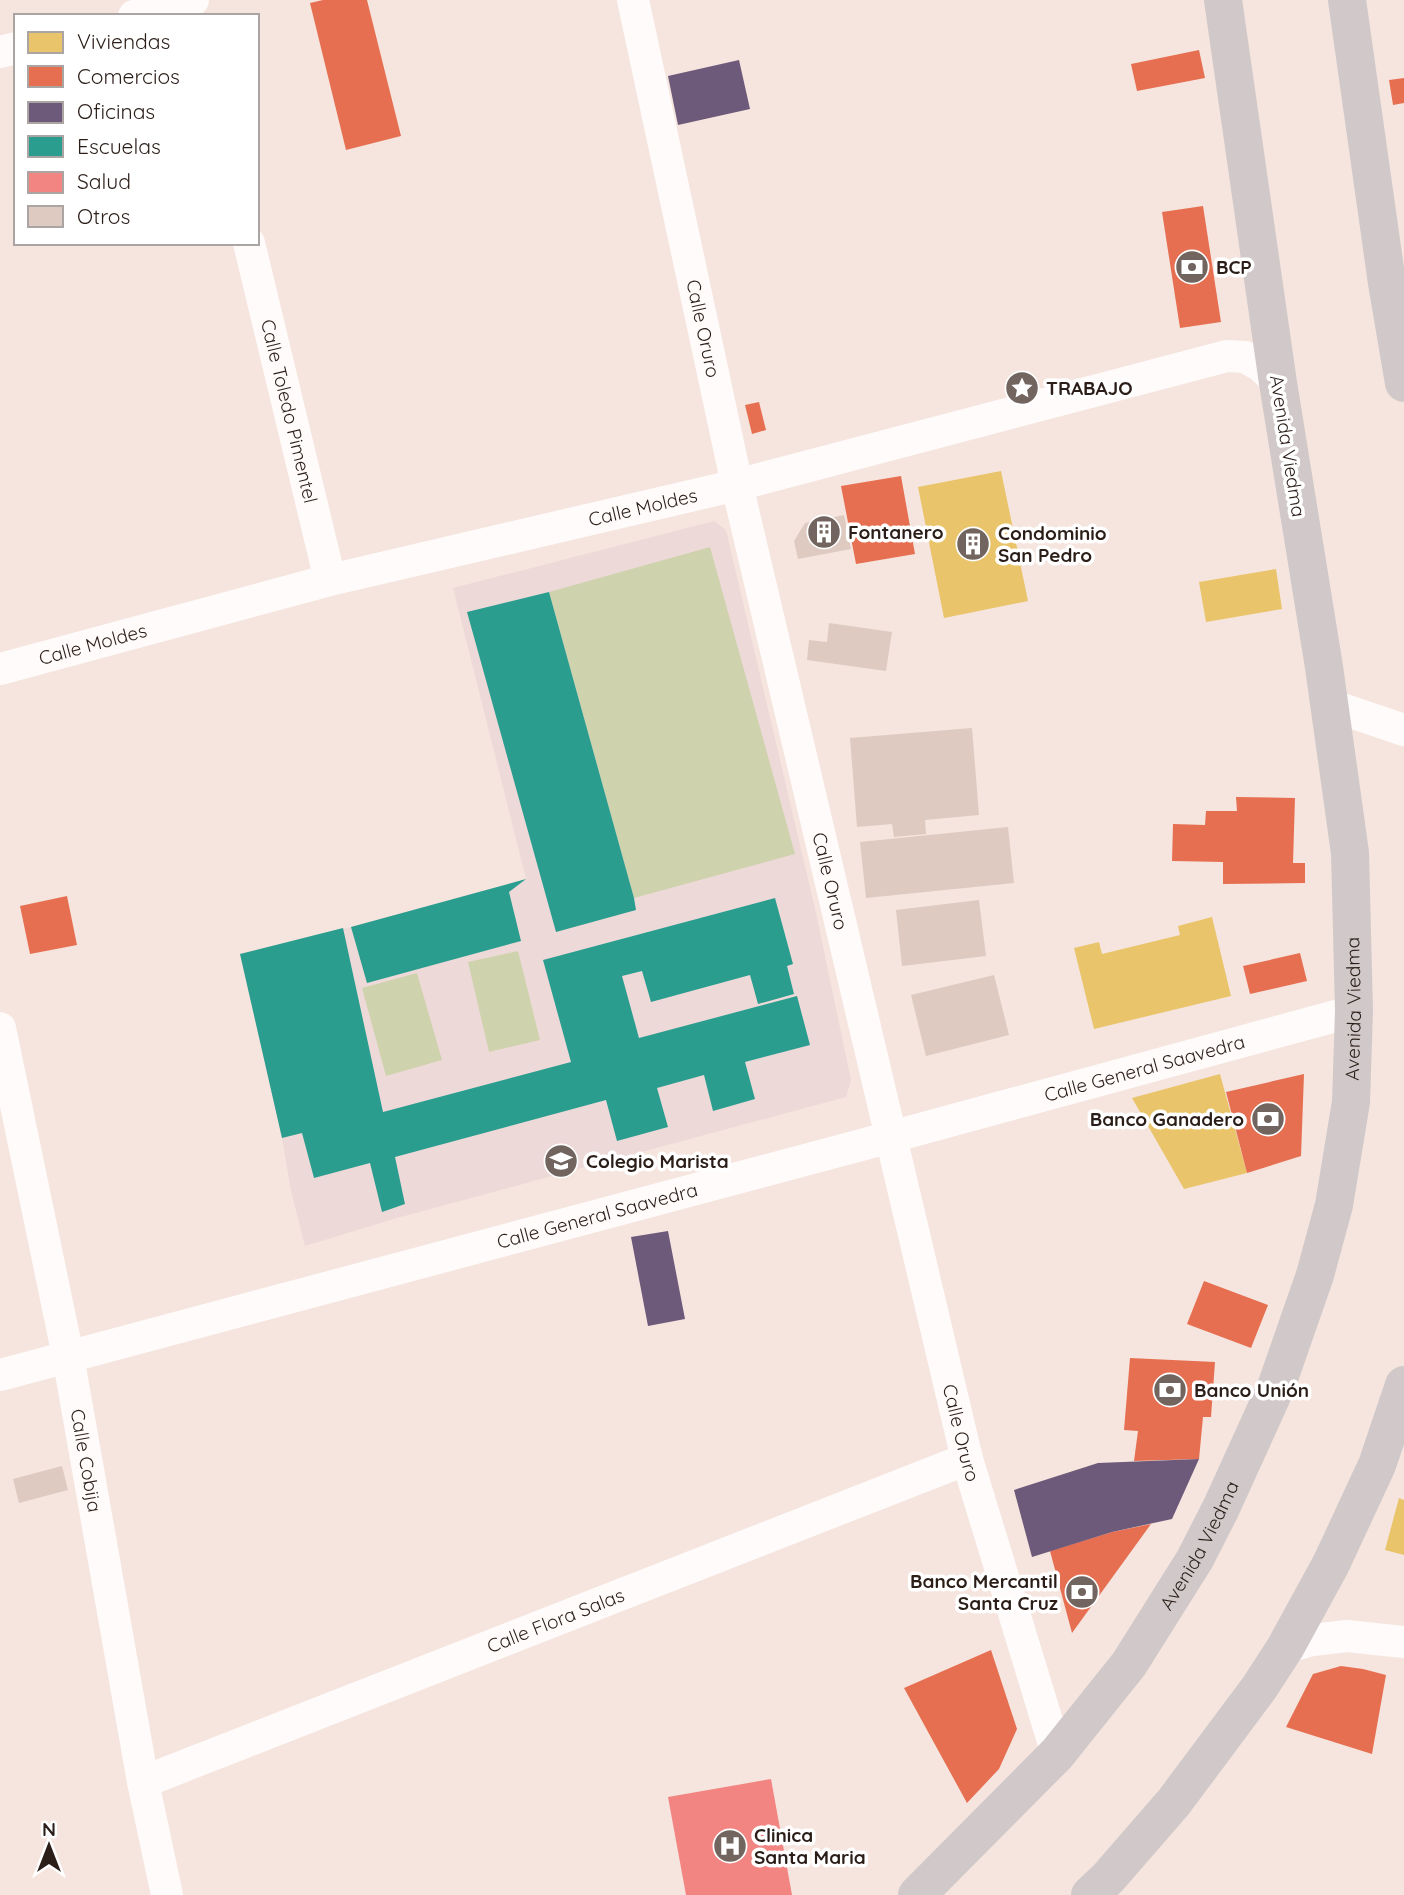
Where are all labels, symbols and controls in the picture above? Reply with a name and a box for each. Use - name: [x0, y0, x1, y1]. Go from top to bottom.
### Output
- legend: [14, 14, 259, 245]
- text: Viviendas: [77, 28, 170, 54]
- text: Comercios: [77, 63, 180, 89]
- text: Oficinas: [77, 98, 155, 124]
- text: Escuelas: [77, 133, 161, 159]
- text: Salud: [77, 168, 131, 194]
- text: Otros: [77, 203, 130, 229]
- bank icon: BCP: [1173, 248, 1211, 286]
- place label: BCP: [1216, 255, 1252, 279]
- street label: Calle Oruro: [681, 277, 726, 380]
- street label: Calle Toledo Pimentel: [256, 317, 323, 506]
- place icon: TRABAJO: [1003, 369, 1041, 407]
- street label: Avenida Viedma: [1265, 373, 1311, 519]
- place label: TRABAJO: [1046, 376, 1133, 400]
- street label: Calle Moldes: [586, 483, 700, 531]
- building icon: Fontanero: [805, 513, 843, 551]
- place label: Fontanero: [848, 520, 944, 544]
- place label: Condominio San Pedro: [998, 521, 1107, 567]
- building icon: Condominio San Pedro: [954, 525, 992, 563]
- street label: Calle Moldes: [36, 618, 149, 670]
- street label: Calle Oruro: [807, 830, 854, 932]
- street label: Avenida Viedma: [1340, 937, 1366, 1081]
- street label: Calle General Saavedra: [1042, 1029, 1247, 1107]
- bank icon: Banco Ganadero: [1249, 1100, 1287, 1138]
- place label: Banco Ganadero: [1090, 1107, 1244, 1131]
- school or university icon: Colegio Marista: [542, 1142, 580, 1180]
- place label: Colegio Marista: [586, 1149, 729, 1173]
- street label: Calle General Saavedra: [494, 1177, 700, 1254]
- bank icon: Banco Unión: [1151, 1371, 1189, 1409]
- place label: Banco Unión: [1194, 1378, 1309, 1402]
- street label: Calle Oruro: [938, 1382, 985, 1484]
- street label: Calle Cobija: [65, 1407, 107, 1514]
- street label: Avenida Viedma: [1154, 1477, 1244, 1614]
- place label: Banco Mercantil Santa Cruz: [910, 1569, 1058, 1615]
- bank icon: Banco Mercantil Santa Cruz: [1063, 1573, 1101, 1611]
- street label: Calle Flora Salas: [483, 1583, 628, 1658]
- north arrow: [14, 1811, 84, 1881]
- text: N: [42, 1817, 56, 1841]
- place label: Clinica Santa Maria: [754, 1823, 866, 1869]
- hospital icon: Clinica Santa Maria: [711, 1827, 749, 1865]

